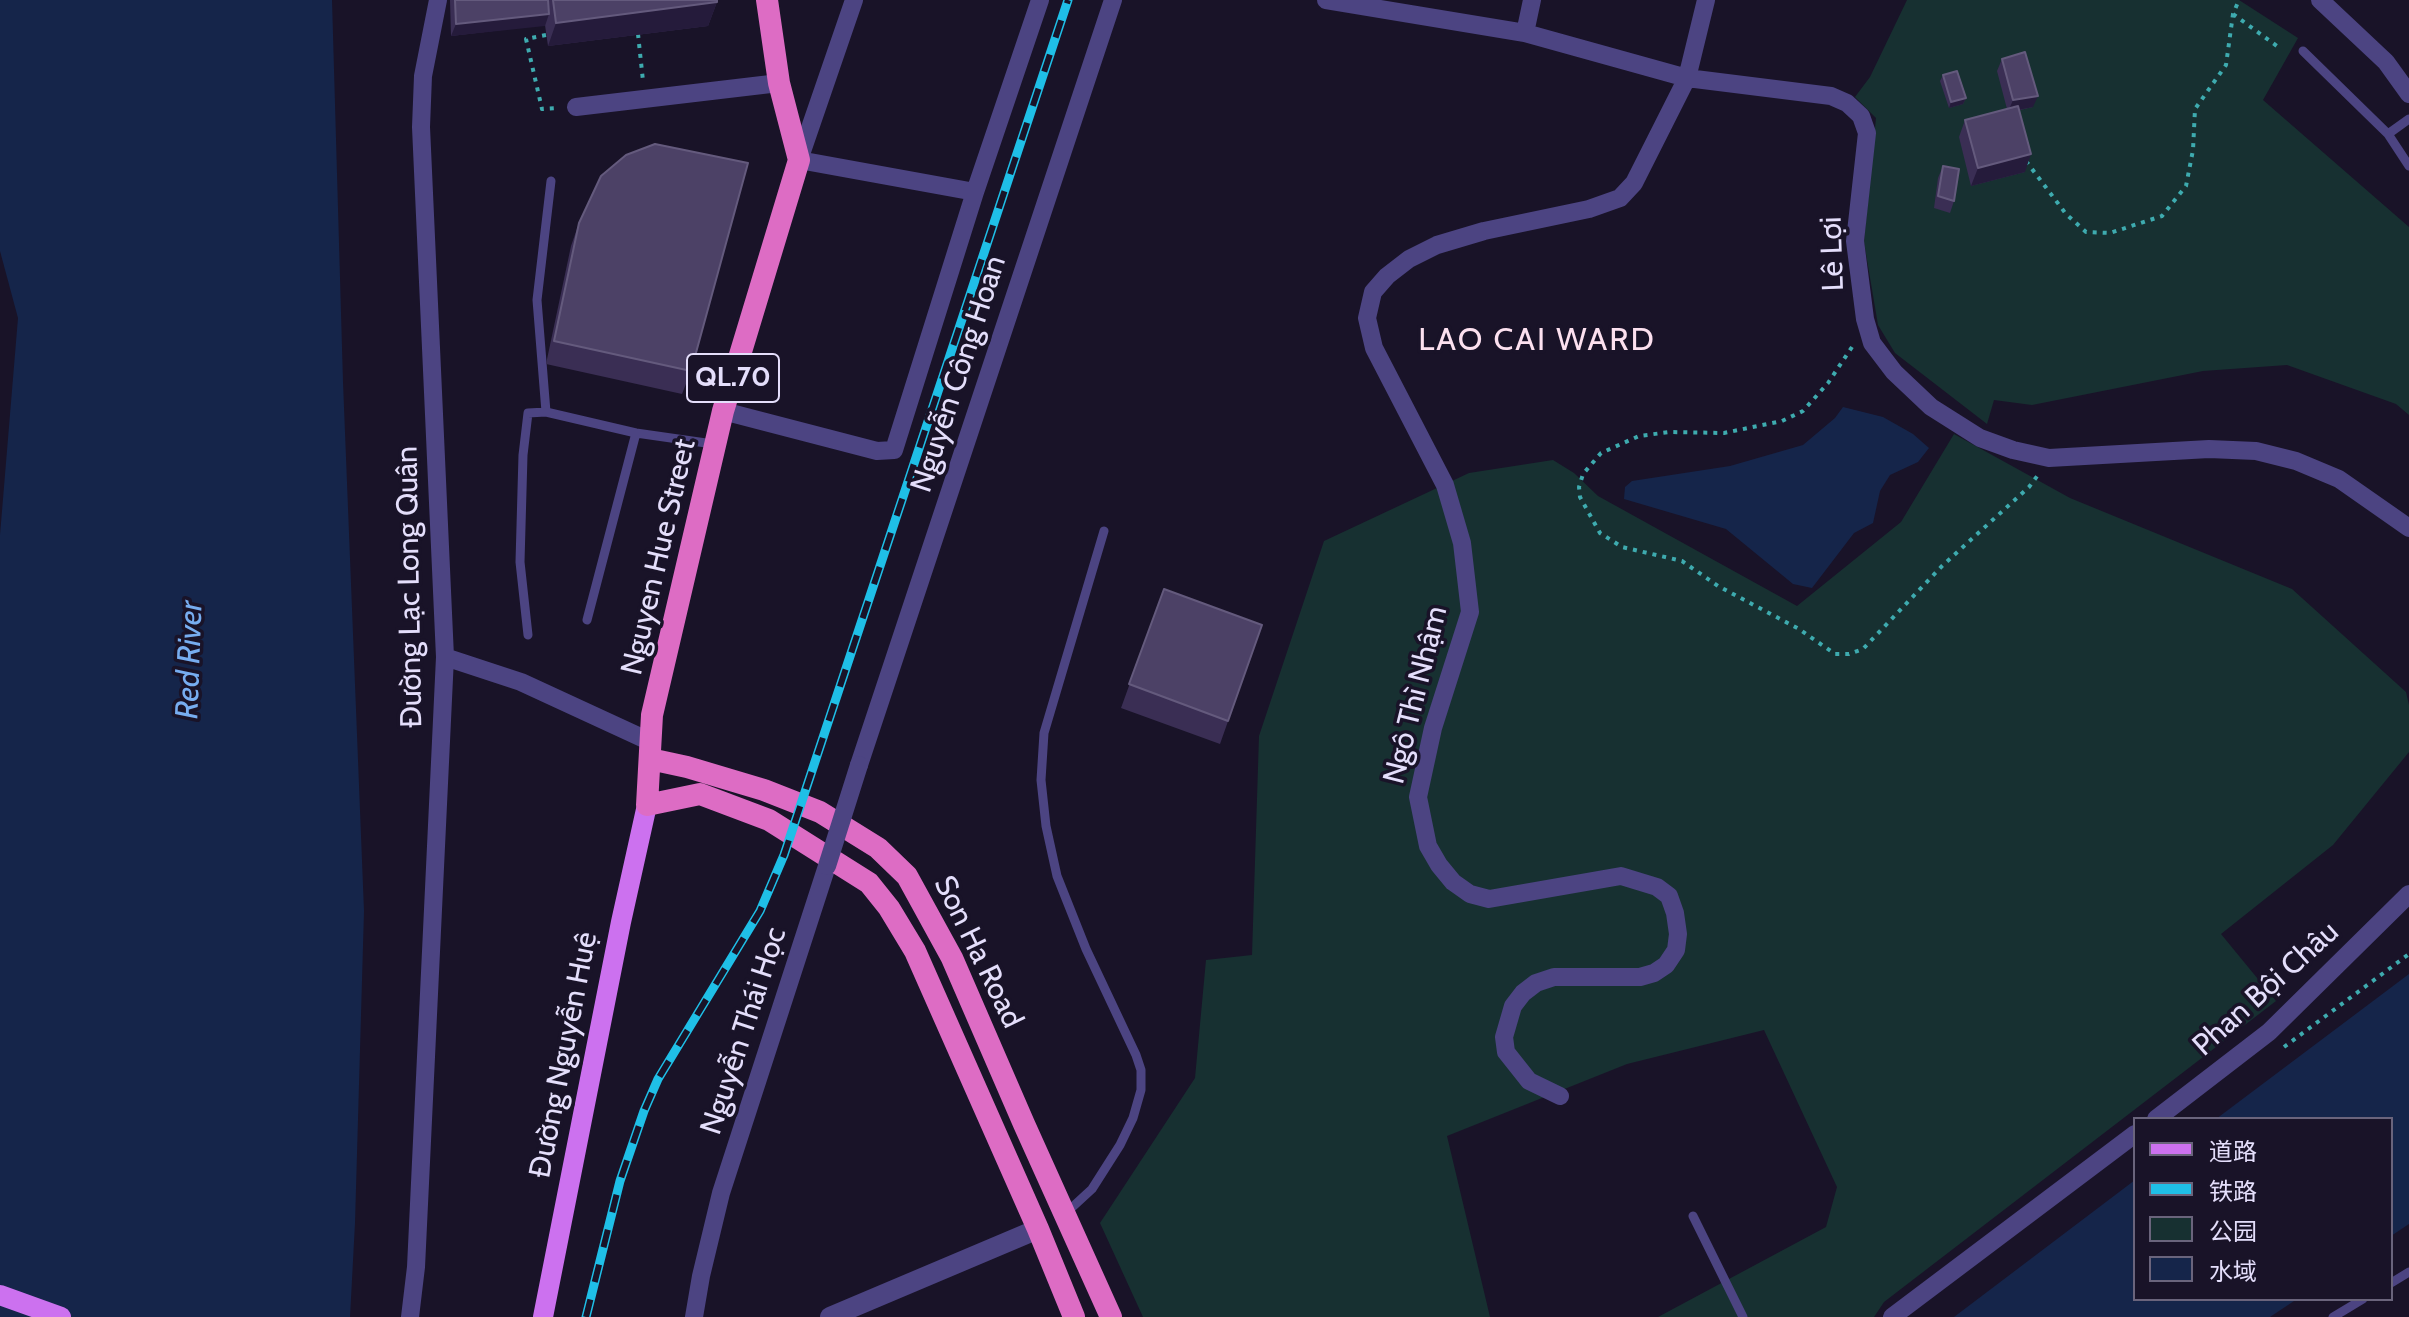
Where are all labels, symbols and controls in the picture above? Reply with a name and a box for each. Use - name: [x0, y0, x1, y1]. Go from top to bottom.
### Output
- street label: Lê Lợi: [1814, 216, 1852, 292]
- street label: Nguyễn Công Hoan: [904, 251, 1014, 497]
- district label: LAO CAI WARD: [1418, 322, 1656, 360]
- road number: QL.70: [687, 354, 779, 402]
- street label: Nguyen Hue Street: [614, 436, 704, 678]
- street label: Đường Lạc Long Quân: [390, 446, 430, 728]
- water label: Red River: [169, 600, 211, 720]
- street label: Ngô Thì Nhậm: [1377, 602, 1455, 788]
- street label: Son Ha Road: [926, 870, 1030, 1034]
- street label: Phan Bội Châu: [2186, 914, 2346, 1064]
- street label: Nguyễn Thái Học: [694, 923, 794, 1139]
- street label: Đường Nguyễn Huệ: [523, 929, 605, 1181]
- legend: [2133, 1117, 2393, 1301]
- text: 道路: [2209, 1137, 2257, 1166]
- text: 铁路: [2209, 1177, 2257, 1206]
- text: 公园: [2209, 1217, 2257, 1246]
- text: 水域: [2209, 1257, 2257, 1286]

